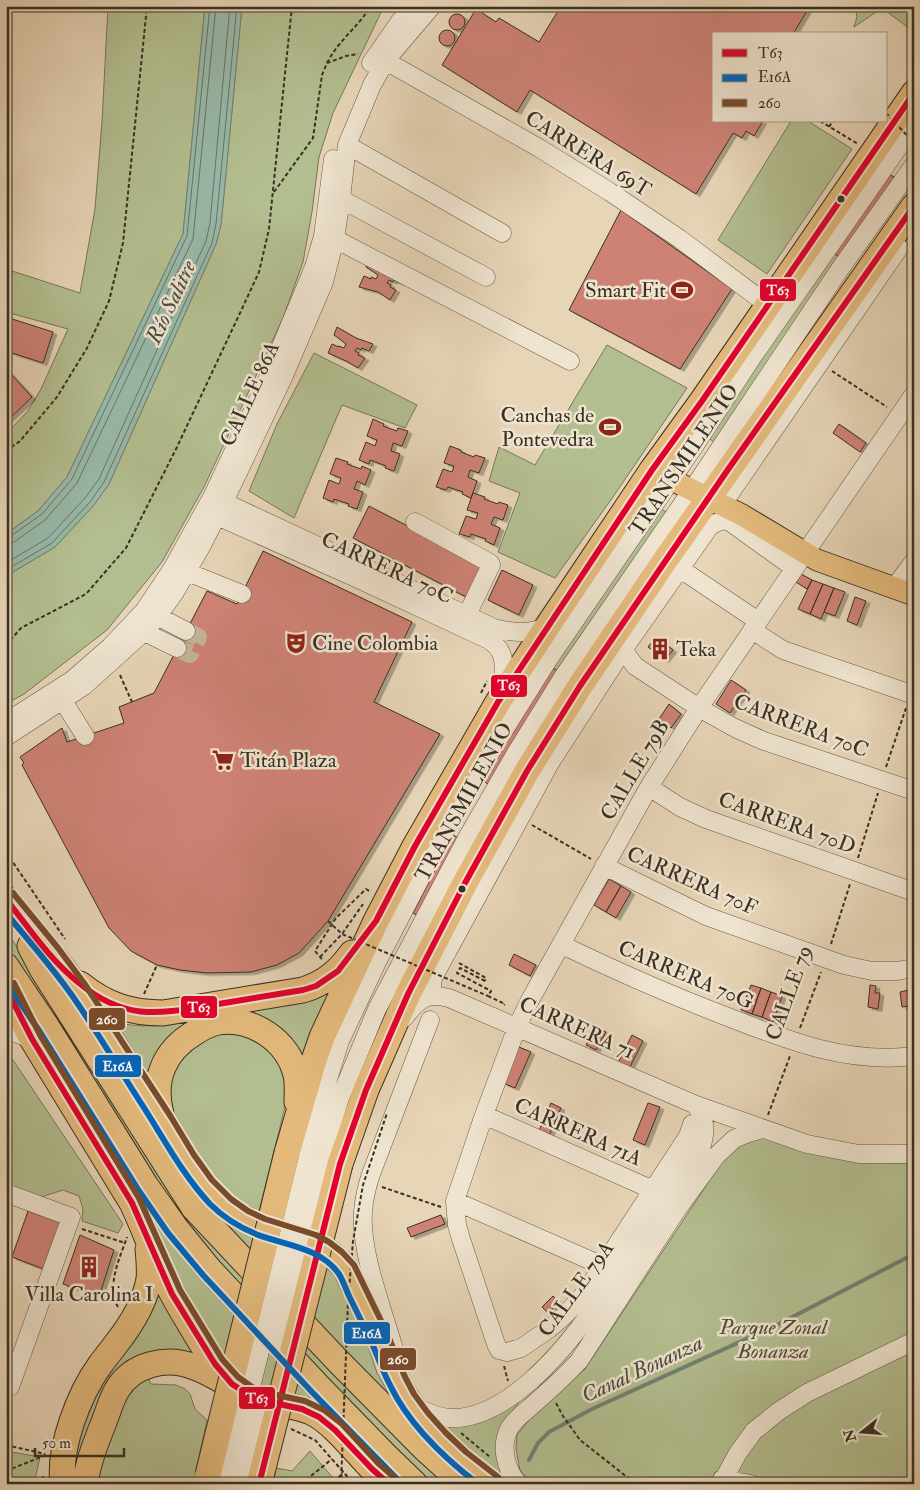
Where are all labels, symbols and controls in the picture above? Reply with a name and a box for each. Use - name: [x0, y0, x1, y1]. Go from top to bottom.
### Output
- legend: [712, 32, 888, 122]
- text: T63: [758, 44, 782, 63]
- text: E16A: [758, 68, 792, 87]
- text: 260: [758, 94, 781, 113]
- street label: CARRERA 69T: [520, 104, 656, 204]
- unlabelled marker: [836, 194, 846, 204]
- water label: Río Salitre: [139, 255, 203, 349]
- place label: Smart Fit: [585, 277, 666, 304]
- sports icon: Smart Fit: [669, 277, 695, 303]
- line badge: T63: [759, 278, 797, 302]
- text: T63: [766, 282, 789, 299]
- street label: CALLE 86A: [214, 337, 286, 451]
- street label: TRANSMILENIO: [623, 379, 745, 541]
- place label: Canchas de Pontevedra: [500, 402, 594, 453]
- sports icon: Canchas de Pontevedra: [597, 414, 623, 440]
- street label: CARRERA 70C: [317, 526, 457, 610]
- theatre icon: Cine Colombia: [283, 630, 309, 656]
- place label: Cine Colombia: [312, 630, 439, 657]
- building icon: Teka: [647, 636, 673, 662]
- place label: Teka: [676, 636, 717, 663]
- line badge: T63: [490, 674, 528, 698]
- text: T63: [497, 677, 520, 694]
- street label: CARRERA 70C: [730, 688, 872, 764]
- street label: CALLE 79B: [594, 715, 676, 825]
- street label: TRANSMILENIO: [409, 718, 519, 886]
- supermarket icon: Titán Plaza: [210, 747, 236, 773]
- place label: Titán Plaza: [240, 747, 337, 774]
- street label: CARRERA 70D: [715, 786, 859, 860]
- street label: CARRERA 70F: [622, 840, 762, 922]
- unlabelled marker: [457, 884, 467, 894]
- street label: CARRERA 70G: [614, 934, 758, 1016]
- street label: CALLE 79: [759, 942, 819, 1044]
- street label: CARRERA 71: [515, 990, 639, 1066]
- line badge: T63: [180, 995, 218, 1019]
- text: T63: [187, 999, 210, 1016]
- line badge: 260: [88, 1007, 126, 1031]
- text: 260: [96, 1011, 118, 1028]
- line badge: E16A: [94, 1054, 142, 1078]
- text: E16A: [103, 1058, 134, 1075]
- street label: CARRERA 71A: [510, 1092, 646, 1172]
- street label: CALLE 79A: [532, 1236, 620, 1342]
- building icon: Villa Carolina I: [76, 1254, 102, 1280]
- place label: Villa Carolina I: [24, 1281, 154, 1308]
- park label: Parque Zonal Bonanza: [718, 1314, 829, 1365]
- line badge: E16A: [343, 1321, 391, 1345]
- text: E16A: [352, 1325, 383, 1342]
- water label: Canal Bonanza: [577, 1329, 707, 1409]
- line badge: 260: [379, 1347, 417, 1371]
- text: 260: [387, 1351, 409, 1368]
- line badge: T63: [238, 1386, 276, 1410]
- text: T63: [245, 1390, 268, 1407]
- north arrow: [838, 1408, 888, 1458]
- scale bar: [35, 1425, 124, 1457]
- text: N: [840, 1427, 860, 1445]
- text: 50 m: [42, 1434, 71, 1453]

